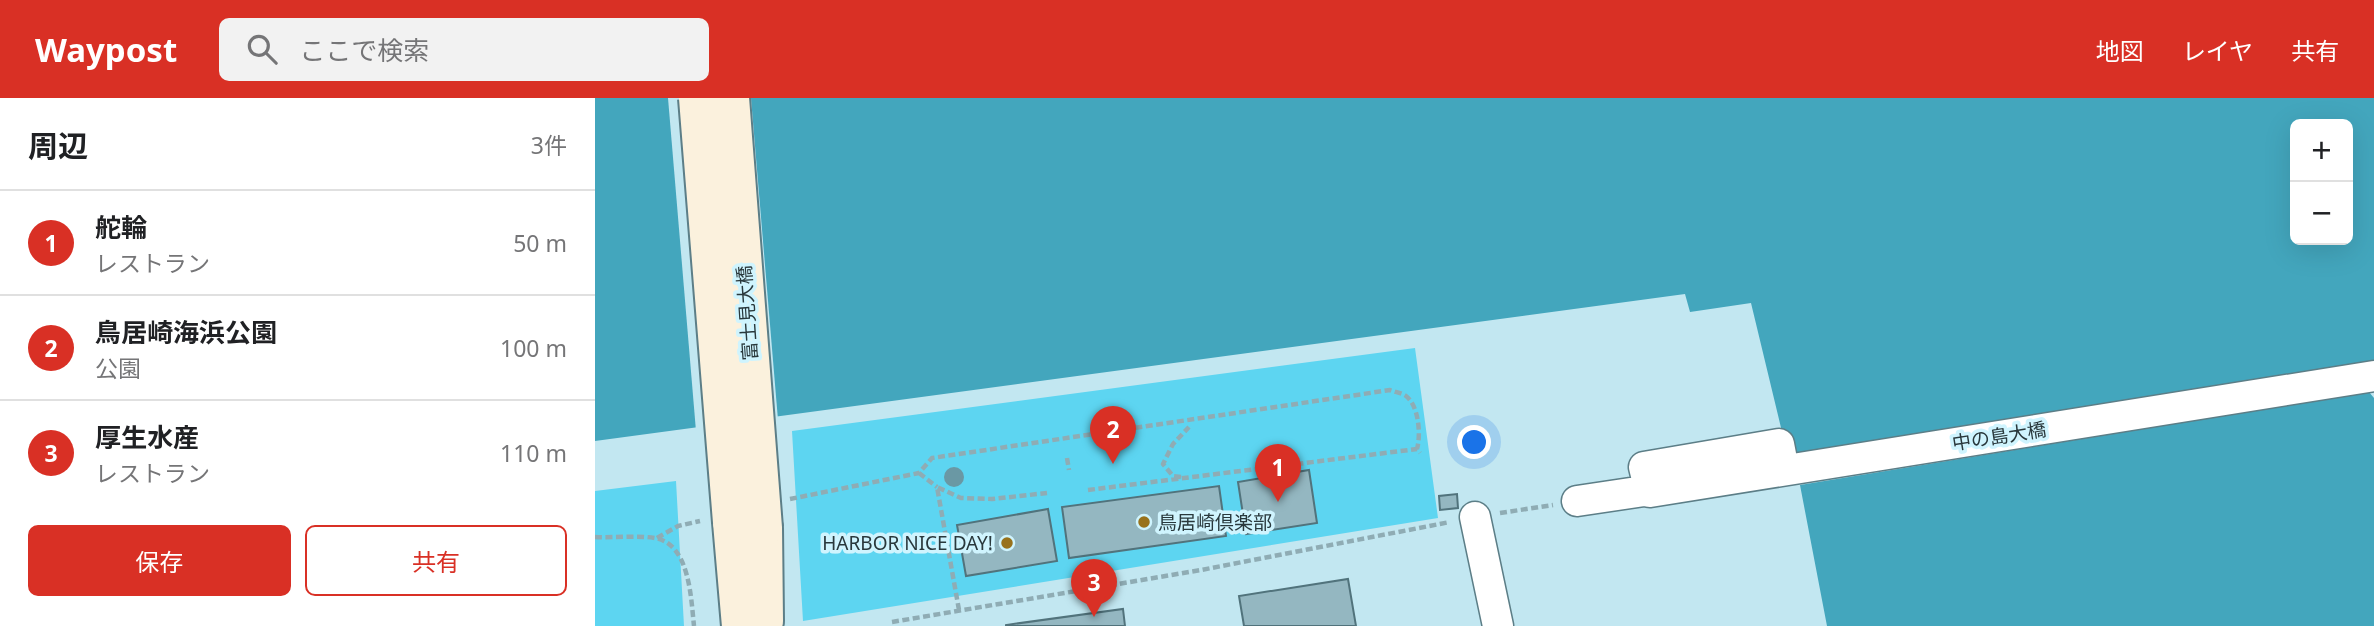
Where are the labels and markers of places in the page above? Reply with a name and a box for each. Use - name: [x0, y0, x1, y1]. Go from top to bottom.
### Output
- pin: 2: [1090, 406, 1136, 464]
- pin: 1: [1255, 444, 1301, 502]
- place label: 鳥居崎倶楽部: [1158, 509, 1272, 535]
- marker: 鳥居崎倶楽部: [1136, 514, 1152, 530]
- place label: HARBOR NICE DAY!: [822, 530, 993, 556]
- marker: HARBOR NICE DAY!: [999, 535, 1015, 551]
- pin: 3: [1071, 559, 1117, 617]

